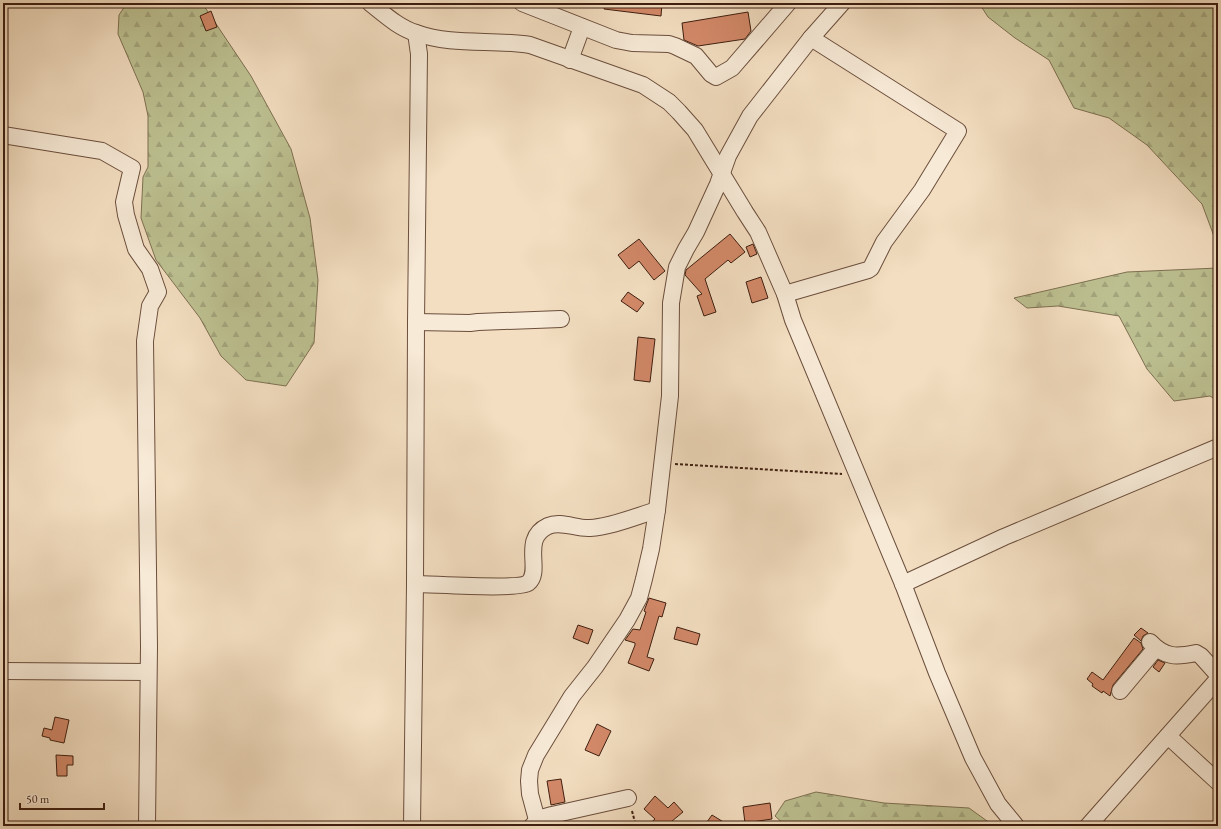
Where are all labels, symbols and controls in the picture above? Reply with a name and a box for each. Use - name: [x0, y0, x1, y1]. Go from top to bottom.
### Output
- scale bar: [20, 785, 104, 811]
- text: 50 m: [26, 791, 50, 807]

